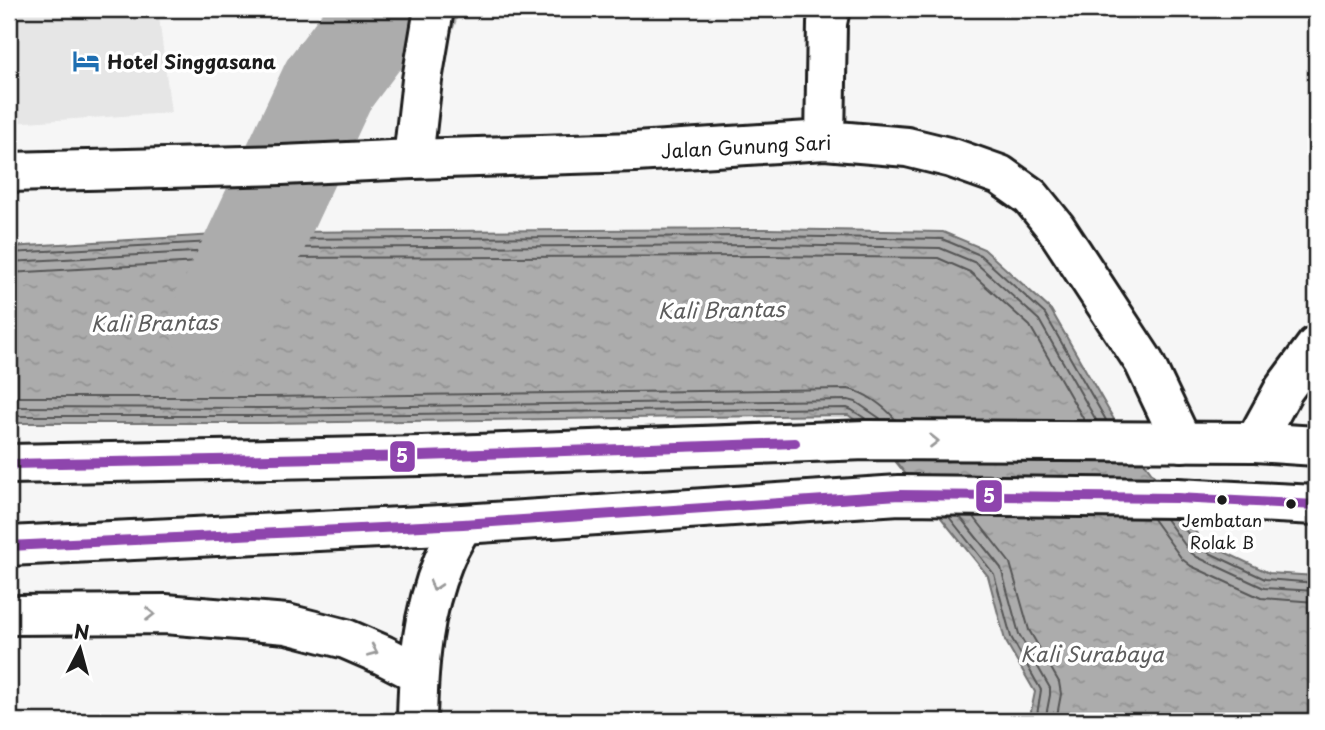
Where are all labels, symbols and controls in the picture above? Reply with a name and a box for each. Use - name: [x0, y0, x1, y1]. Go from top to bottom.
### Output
- hotel icon: Hotel Singgasana: [71, 46, 101, 76]
- place label: Hotel Singgasana: [107, 47, 276, 75]
- street label: Jalan Gunung Sari: [660, 128, 832, 164]
- water label: Kali Brantas: [657, 292, 787, 326]
- water label: Kali Brantas: [90, 305, 220, 339]
- one-way arrow: [929, 433, 940, 449]
- line badge: 5: [389, 440, 416, 473]
- text: 5: [396, 441, 408, 469]
- line badge: 5: [975, 479, 1003, 513]
- text: 5: [983, 481, 995, 509]
- marker: Jembatan Rolak B: [1215, 493, 1229, 507]
- unlabelled marker: [1284, 497, 1298, 511]
- place label: Jembatan Rolak B: [1182, 507, 1262, 555]
- one-way arrow: [429, 579, 443, 591]
- one-way arrow: [146, 606, 156, 622]
- north arrow: [46, 614, 116, 684]
- text: N: [73, 616, 91, 646]
- water label: Kali Surabaya: [1020, 637, 1165, 669]
- one-way arrow: [366, 643, 379, 657]

